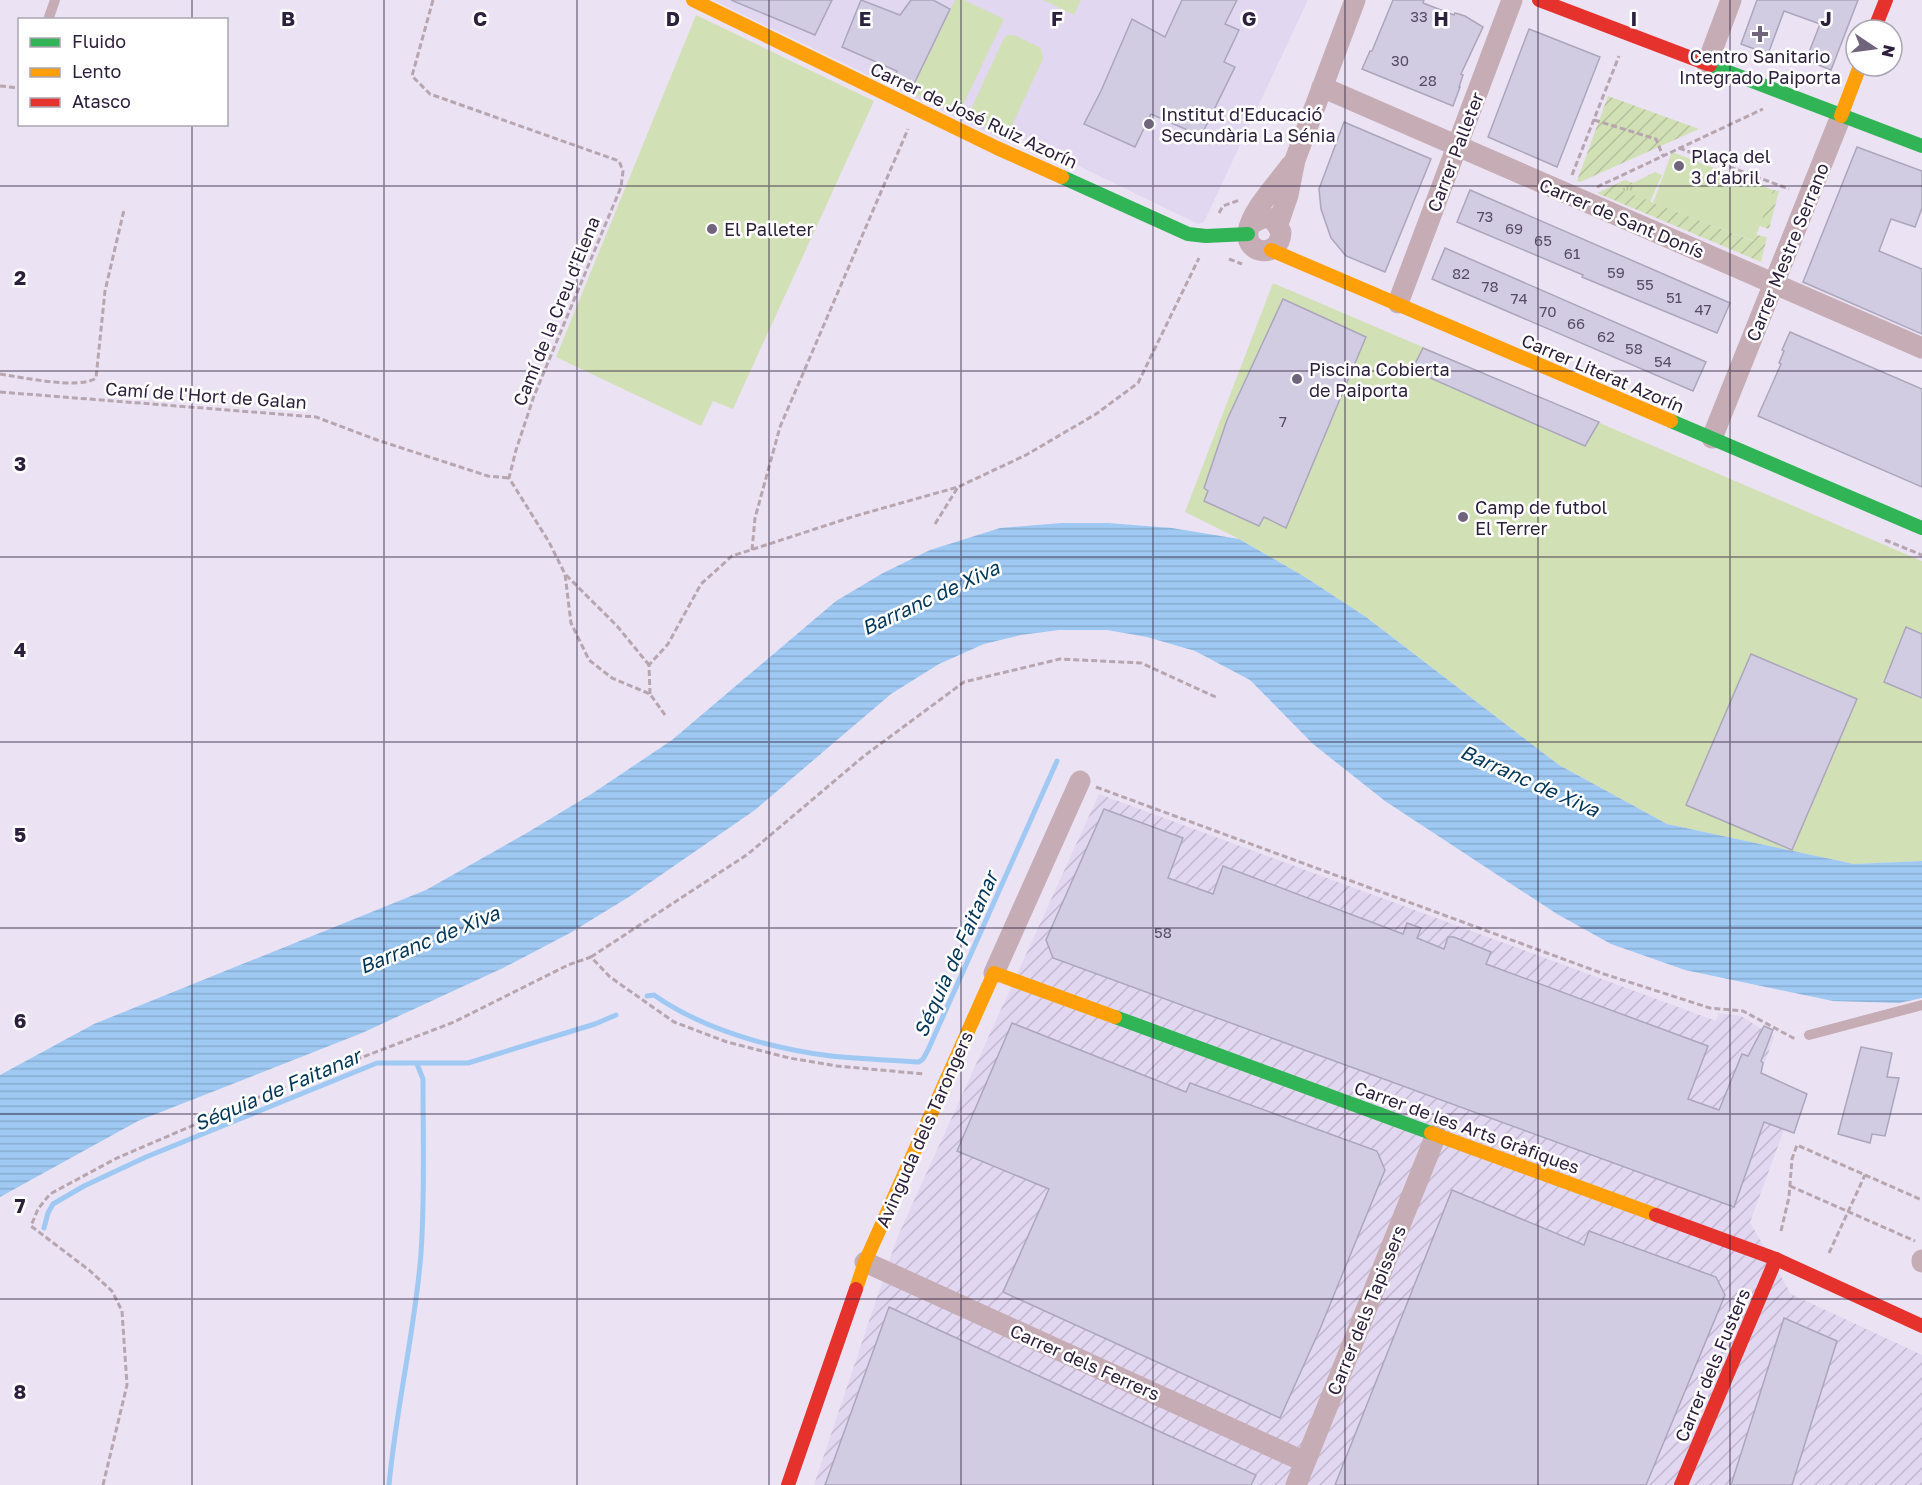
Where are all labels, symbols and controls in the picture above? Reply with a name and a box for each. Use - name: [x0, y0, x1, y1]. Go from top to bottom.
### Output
- text: B: [281, 6, 295, 30]
- text: C: [473, 6, 487, 30]
- text: D: [666, 6, 680, 30]
- text: E: [859, 6, 871, 30]
- text: F: [1051, 6, 1063, 30]
- text: G: [1242, 6, 1256, 30]
- text: H: [1433, 6, 1449, 30]
- text: I: [1631, 6, 1637, 30]
- text: J: [1820, 6, 1832, 30]
- house number: 33: [1410, 7, 1428, 25]
- legend: [18, 18, 228, 126]
- north arrow: [1844, 18, 1904, 78]
- marker: Centro Sanitario Integrado Paiporta: [1751, 25, 1769, 43]
- text: Fluido: [72, 30, 126, 52]
- text: N: [1878, 43, 1900, 60]
- place label: Centro Sanitario Integrado Paiporta: [1679, 45, 1841, 88]
- house number: 30: [1391, 51, 1409, 69]
- street label: Carrer de José Ruiz Azorín: [867, 57, 1081, 173]
- text: Lento: [72, 60, 121, 82]
- house number: 28: [1419, 71, 1437, 89]
- street label: Carrer Palleter: [1422, 89, 1488, 215]
- text: Atasco: [72, 90, 131, 112]
- place label: Institut d'Educació Secundària La Sénia: [1161, 103, 1336, 146]
- marker: Institut d'Educació Secundària La Sénia: [1142, 117, 1156, 131]
- place label: Plaça del 3 d'abril: [1691, 145, 1771, 188]
- marker: Plaça del 3 d'abril: [1672, 159, 1686, 173]
- street label: Carrer Mestre Serrano: [1741, 160, 1833, 344]
- street label: Carrer de Sant Donís: [1536, 173, 1708, 263]
- house number: 73: [1477, 207, 1493, 225]
- street label: Camí de la Creu d'Elena: [508, 213, 604, 409]
- place label: El Palleter: [724, 218, 813, 240]
- house number: 69: [1505, 219, 1523, 237]
- marker: El Palleter: [705, 222, 719, 236]
- house number: 65: [1534, 231, 1552, 249]
- house number: 61: [1564, 244, 1580, 262]
- house number: 59: [1607, 263, 1625, 281]
- house number: 82: [1452, 264, 1470, 282]
- text: 2: [14, 265, 26, 289]
- house number: 55: [1636, 275, 1654, 293]
- house number: 78: [1481, 277, 1499, 295]
- house number: 51: [1666, 288, 1682, 306]
- house number: 74: [1510, 289, 1528, 307]
- house number: 47: [1694, 300, 1712, 318]
- house number: 70: [1539, 302, 1557, 320]
- house number: 66: [1567, 314, 1585, 332]
- house number: 62: [1597, 327, 1615, 345]
- street label: Carrer Literat Azorín: [1518, 329, 1688, 417]
- house number: 58: [1625, 339, 1643, 357]
- house number: 54: [1654, 352, 1672, 370]
- place label: Piscina Cobierta de Paiporta: [1309, 358, 1450, 401]
- marker: Piscina Cobierta de Paiporta: [1290, 372, 1304, 386]
- street label: Camí de l'Hort de Galan: [104, 377, 308, 413]
- house number: 7: [1279, 412, 1287, 430]
- text: 3: [14, 451, 26, 475]
- place label: Camp de futbol El Terrer: [1475, 496, 1607, 539]
- marker: Camp de futbol El Terrer: [1456, 510, 1470, 524]
- water label: Barranc de Xiva: [857, 554, 1003, 639]
- text: 4: [14, 637, 26, 661]
- water label: Barranc de Xiva: [1457, 739, 1604, 822]
- text: 5: [14, 822, 26, 846]
- water label: Séquia de Faitanar: [908, 865, 1004, 1040]
- water label: Barranc de Xiva: [355, 900, 503, 978]
- house number: 58: [1154, 923, 1172, 941]
- text: 6: [14, 1008, 26, 1032]
- street label: Avinguda dels Tarongers: [871, 1027, 977, 1231]
- water label: Séquia de Faitanar: [190, 1042, 367, 1135]
- street label: Carrer de les Arts Gràfiques: [1351, 1076, 1583, 1178]
- text: 7: [15, 1193, 26, 1217]
- street label: Carrer dels Tapissers: [1322, 1222, 1410, 1398]
- street label: Carrer dels Fusters: [1670, 1285, 1754, 1445]
- street label: Carrer dels Ferrers: [1007, 1319, 1163, 1405]
- text: 8: [14, 1379, 26, 1403]

